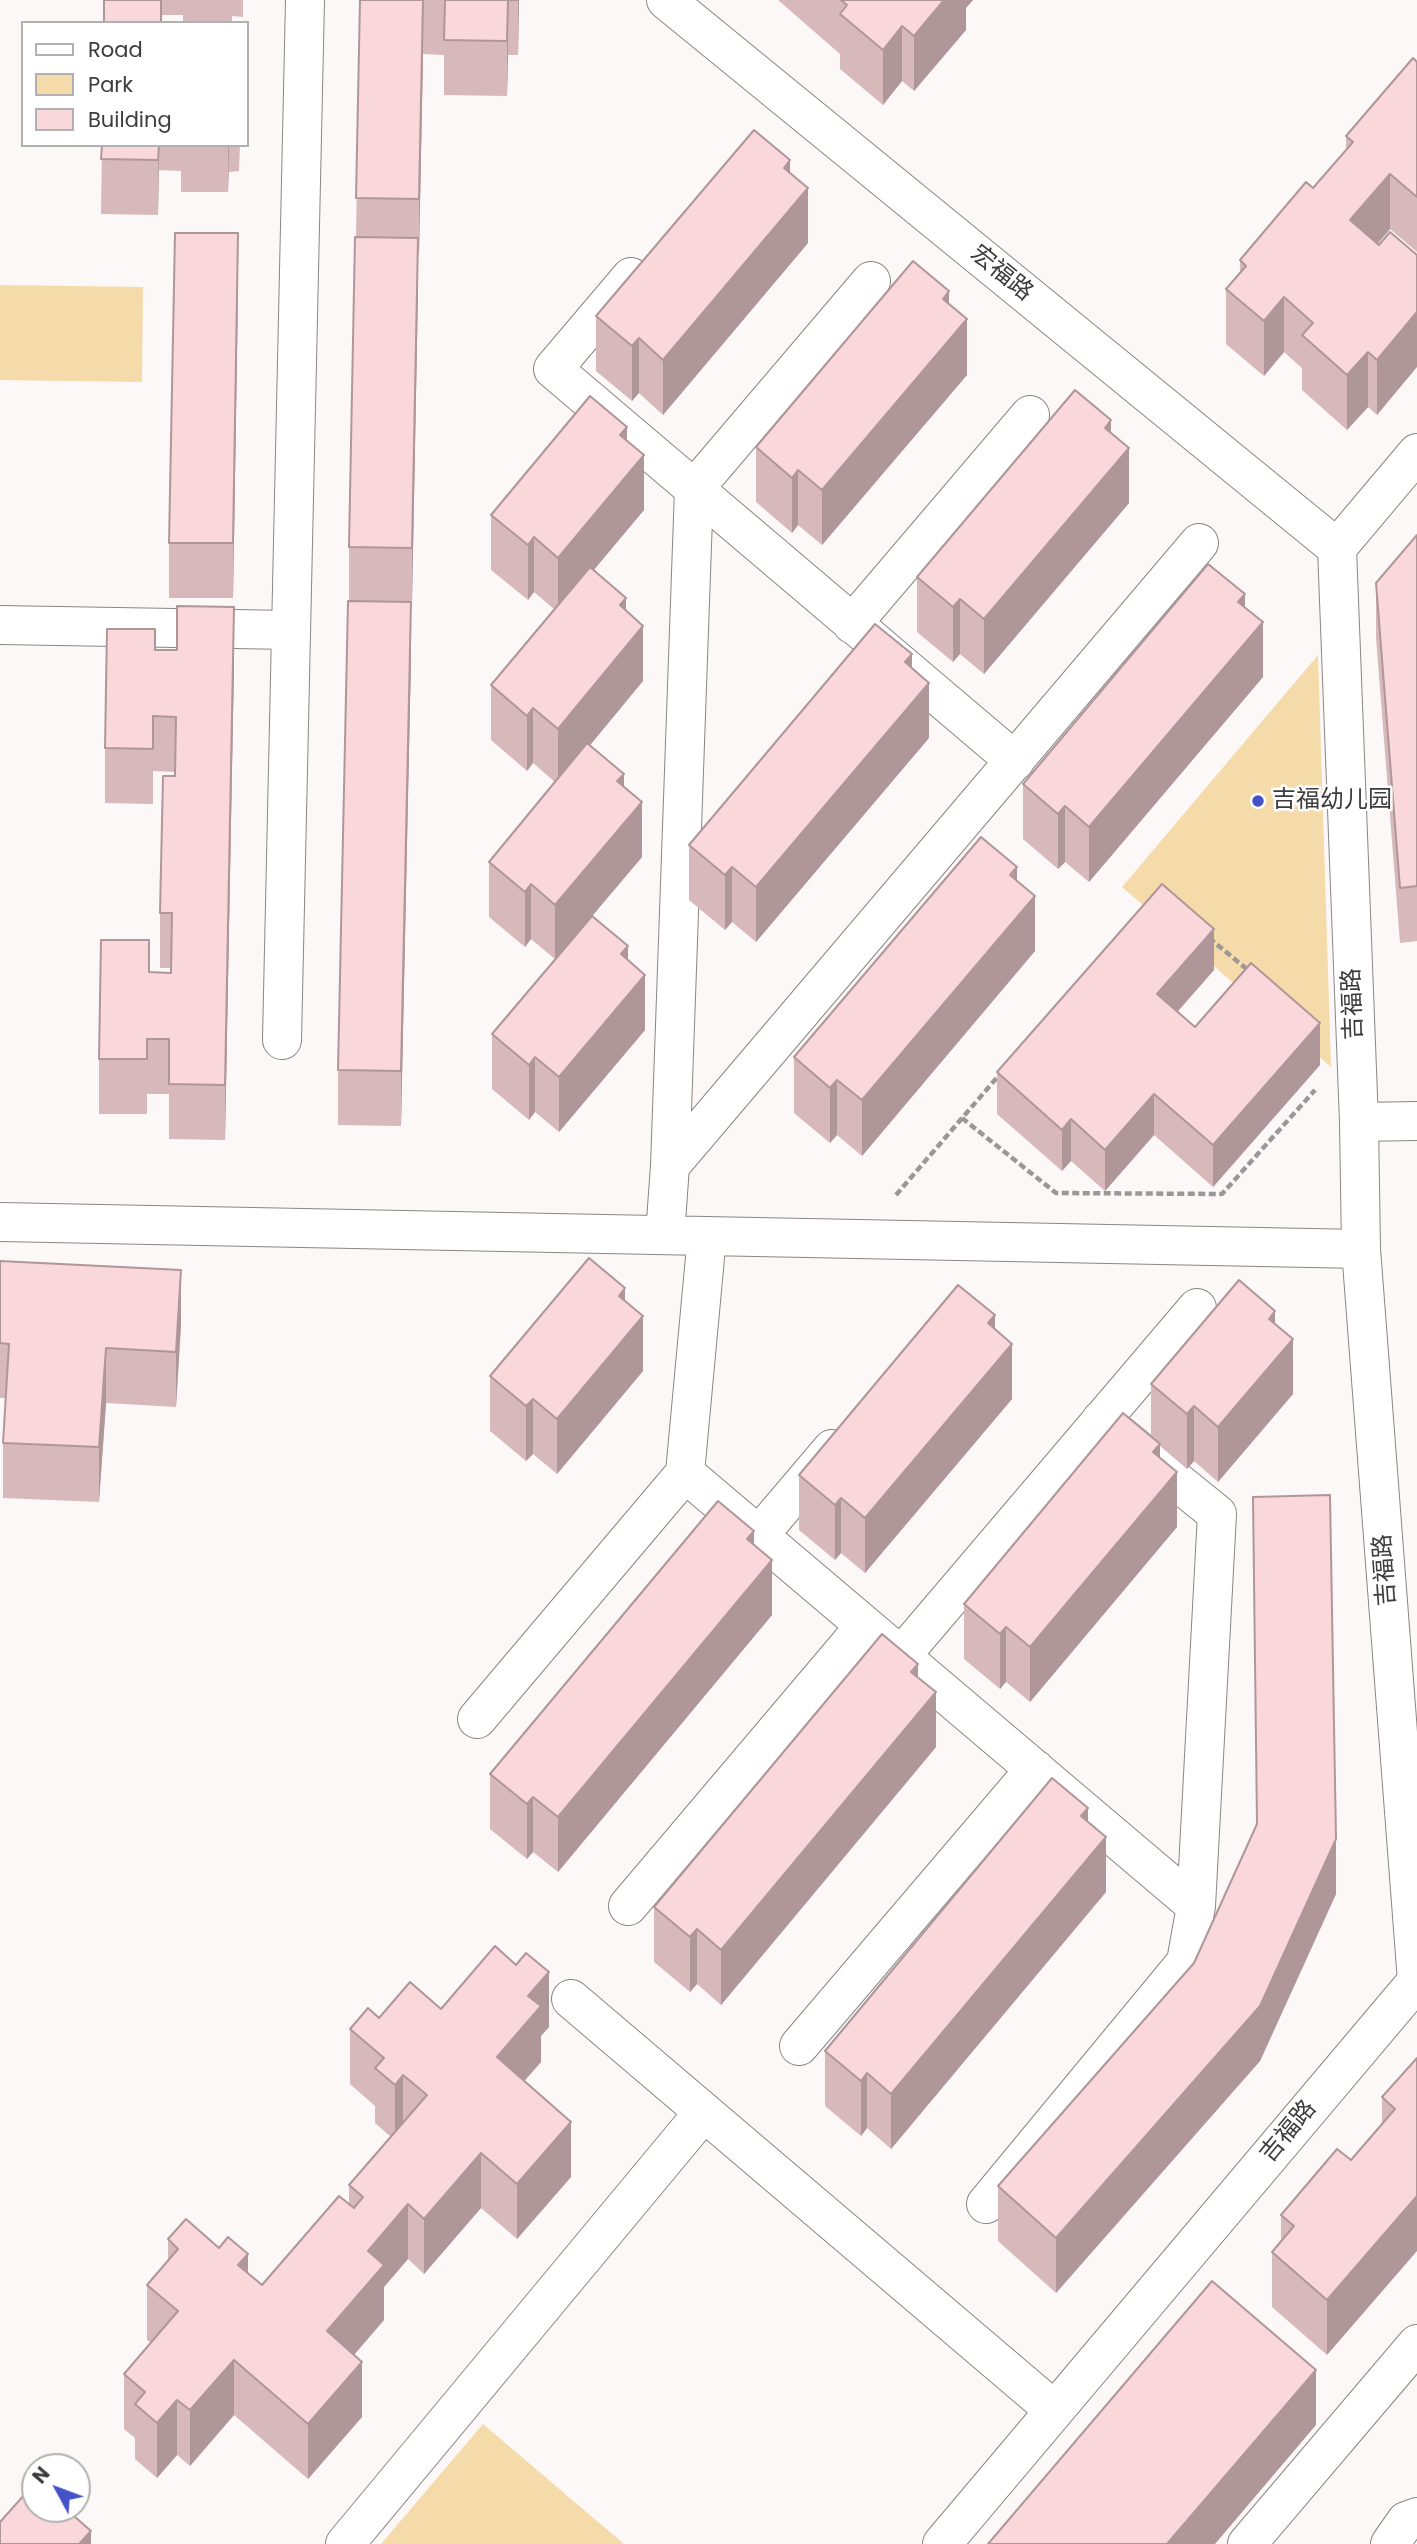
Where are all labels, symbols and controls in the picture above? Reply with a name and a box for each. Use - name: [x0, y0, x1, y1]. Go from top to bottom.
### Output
- legend: [21, 21, 248, 147]
- text: Road: [88, 35, 143, 64]
- text: Park: [88, 70, 133, 99]
- text: Building: [88, 105, 172, 134]
- street label: 宏福路: [964, 240, 1038, 308]
- place label: 吉福幼儿园: [1272, 787, 1392, 815]
- marker: 吉福幼儿园: [1250, 793, 1266, 809]
- street label: 吉福路: [1338, 968, 1370, 1040]
- street label: 吉福路: [1369, 1533, 1403, 1607]
- street label: 吉福路: [1255, 2095, 1323, 2169]
- north arrow: [21, 2453, 91, 2523]
- text: N: [26, 2461, 56, 2489]

